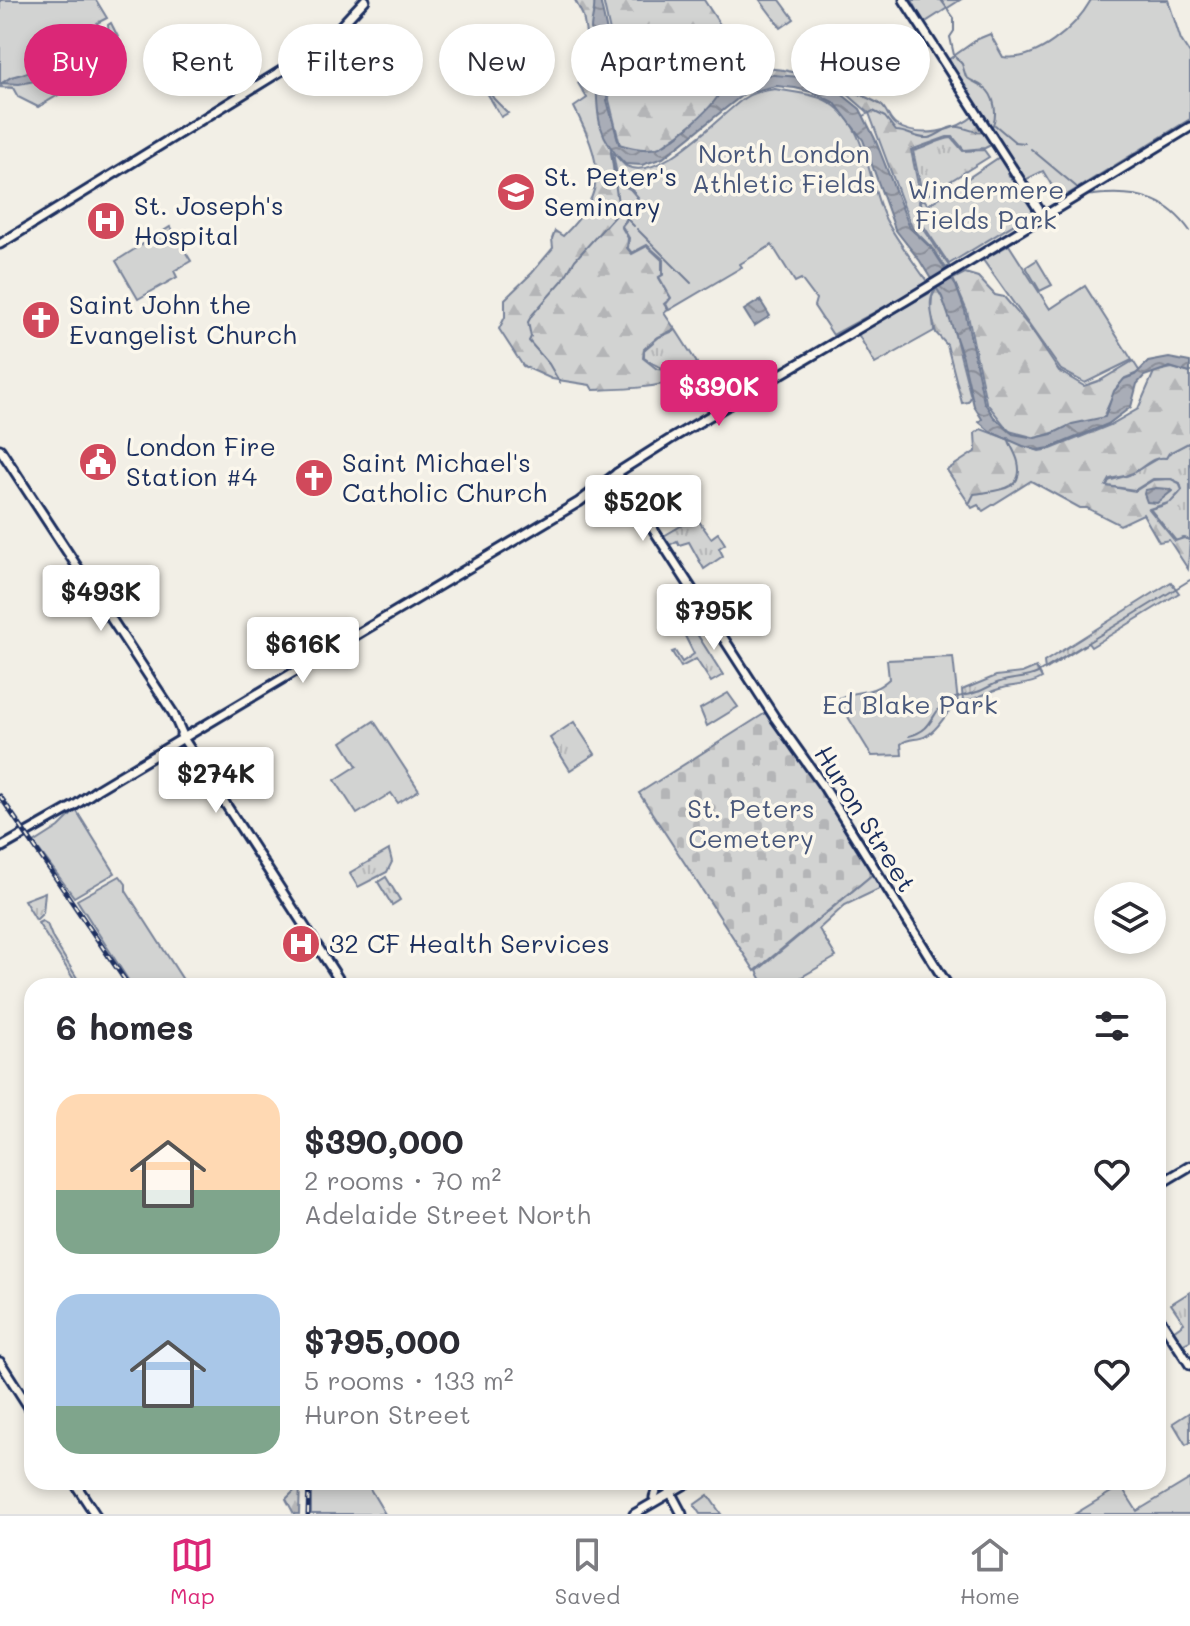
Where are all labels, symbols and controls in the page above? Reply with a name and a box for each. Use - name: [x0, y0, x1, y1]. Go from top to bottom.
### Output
- chip: Buy: [24, 24, 127, 96]
- chip: Rent: [143, 24, 262, 96]
- chip: Filters: [278, 24, 423, 96]
- chip: New: [439, 24, 555, 96]
- chip: Apartment: [571, 24, 775, 96]
- chip: House: [791, 24, 930, 96]
- park label: North London Athletic Fields: [692, 136, 876, 200]
- place label: St. Peter's Seminary: [544, 159, 677, 223]
- school or university icon: St. Peter's Seminary: [495, 171, 537, 213]
- park label: Windermere Fields Park: [908, 172, 1064, 236]
- place label: St. Joseph's Hospital: [134, 188, 284, 252]
- hospital icon: St. Joseph's Hospital: [85, 200, 127, 242]
- place label: Saint John the Evangelist Church: [69, 287, 297, 351]
- church icon: Saint John the Evangelist Church: [20, 299, 62, 341]
- pin: $390K: [663, 360, 775, 428]
- text: $390K: [678, 369, 760, 403]
- place label: London Fire Station #4: [126, 429, 276, 493]
- public building icon: London Fire Station #4: [77, 441, 119, 483]
- place label: Saint Michael's Catholic Church: [342, 445, 547, 509]
- church icon: Saint Michael's Catholic Church: [293, 457, 335, 499]
- pin: $520K: [587, 475, 699, 543]
- text: $520K: [603, 484, 683, 518]
- pin: $493K: [45, 565, 157, 633]
- text: $493K: [61, 574, 141, 608]
- pin: $795K: [658, 584, 770, 652]
- text: $795K: [675, 593, 753, 627]
- pin: $616K: [247, 617, 359, 685]
- text: $616K: [265, 626, 341, 660]
- park label: Ed Blake Park: [822, 687, 998, 721]
- street label: Huron Street: [807, 739, 924, 898]
- pin: $274K: [160, 747, 272, 815]
- text: $274K: [177, 756, 255, 790]
- park label: St. Peters Cemetery: [687, 791, 815, 855]
- map controls: [1094, 882, 1166, 954]
- button: layers: [1094, 882, 1166, 954]
- hospital icon: 32 CF Health Services: [280, 923, 322, 965]
- place label: 32 CF Health Services: [329, 926, 610, 960]
- text: 6 homes: [56, 1004, 194, 1049]
- icon: filters: [1090, 1004, 1134, 1048]
- text: $390,000: [304, 1118, 464, 1163]
- icon: home: [120, 1126, 216, 1222]
- icon: heart: [1090, 1152, 1134, 1196]
- text: 2 rooms · 70 m²: [304, 1163, 501, 1197]
- text: Adelaide Street North: [304, 1197, 591, 1231]
- text: $795,000: [304, 1318, 460, 1363]
- icon: home: [120, 1326, 216, 1422]
- icon: heart: [1090, 1352, 1134, 1396]
- text: 5 rooms · 133 m²: [304, 1363, 514, 1397]
- text: Huron Street: [304, 1397, 471, 1431]
- tab: Map: [170, 1533, 215, 1610]
- tab: Saved: [555, 1533, 620, 1610]
- tab: Home: [960, 1533, 1020, 1610]

